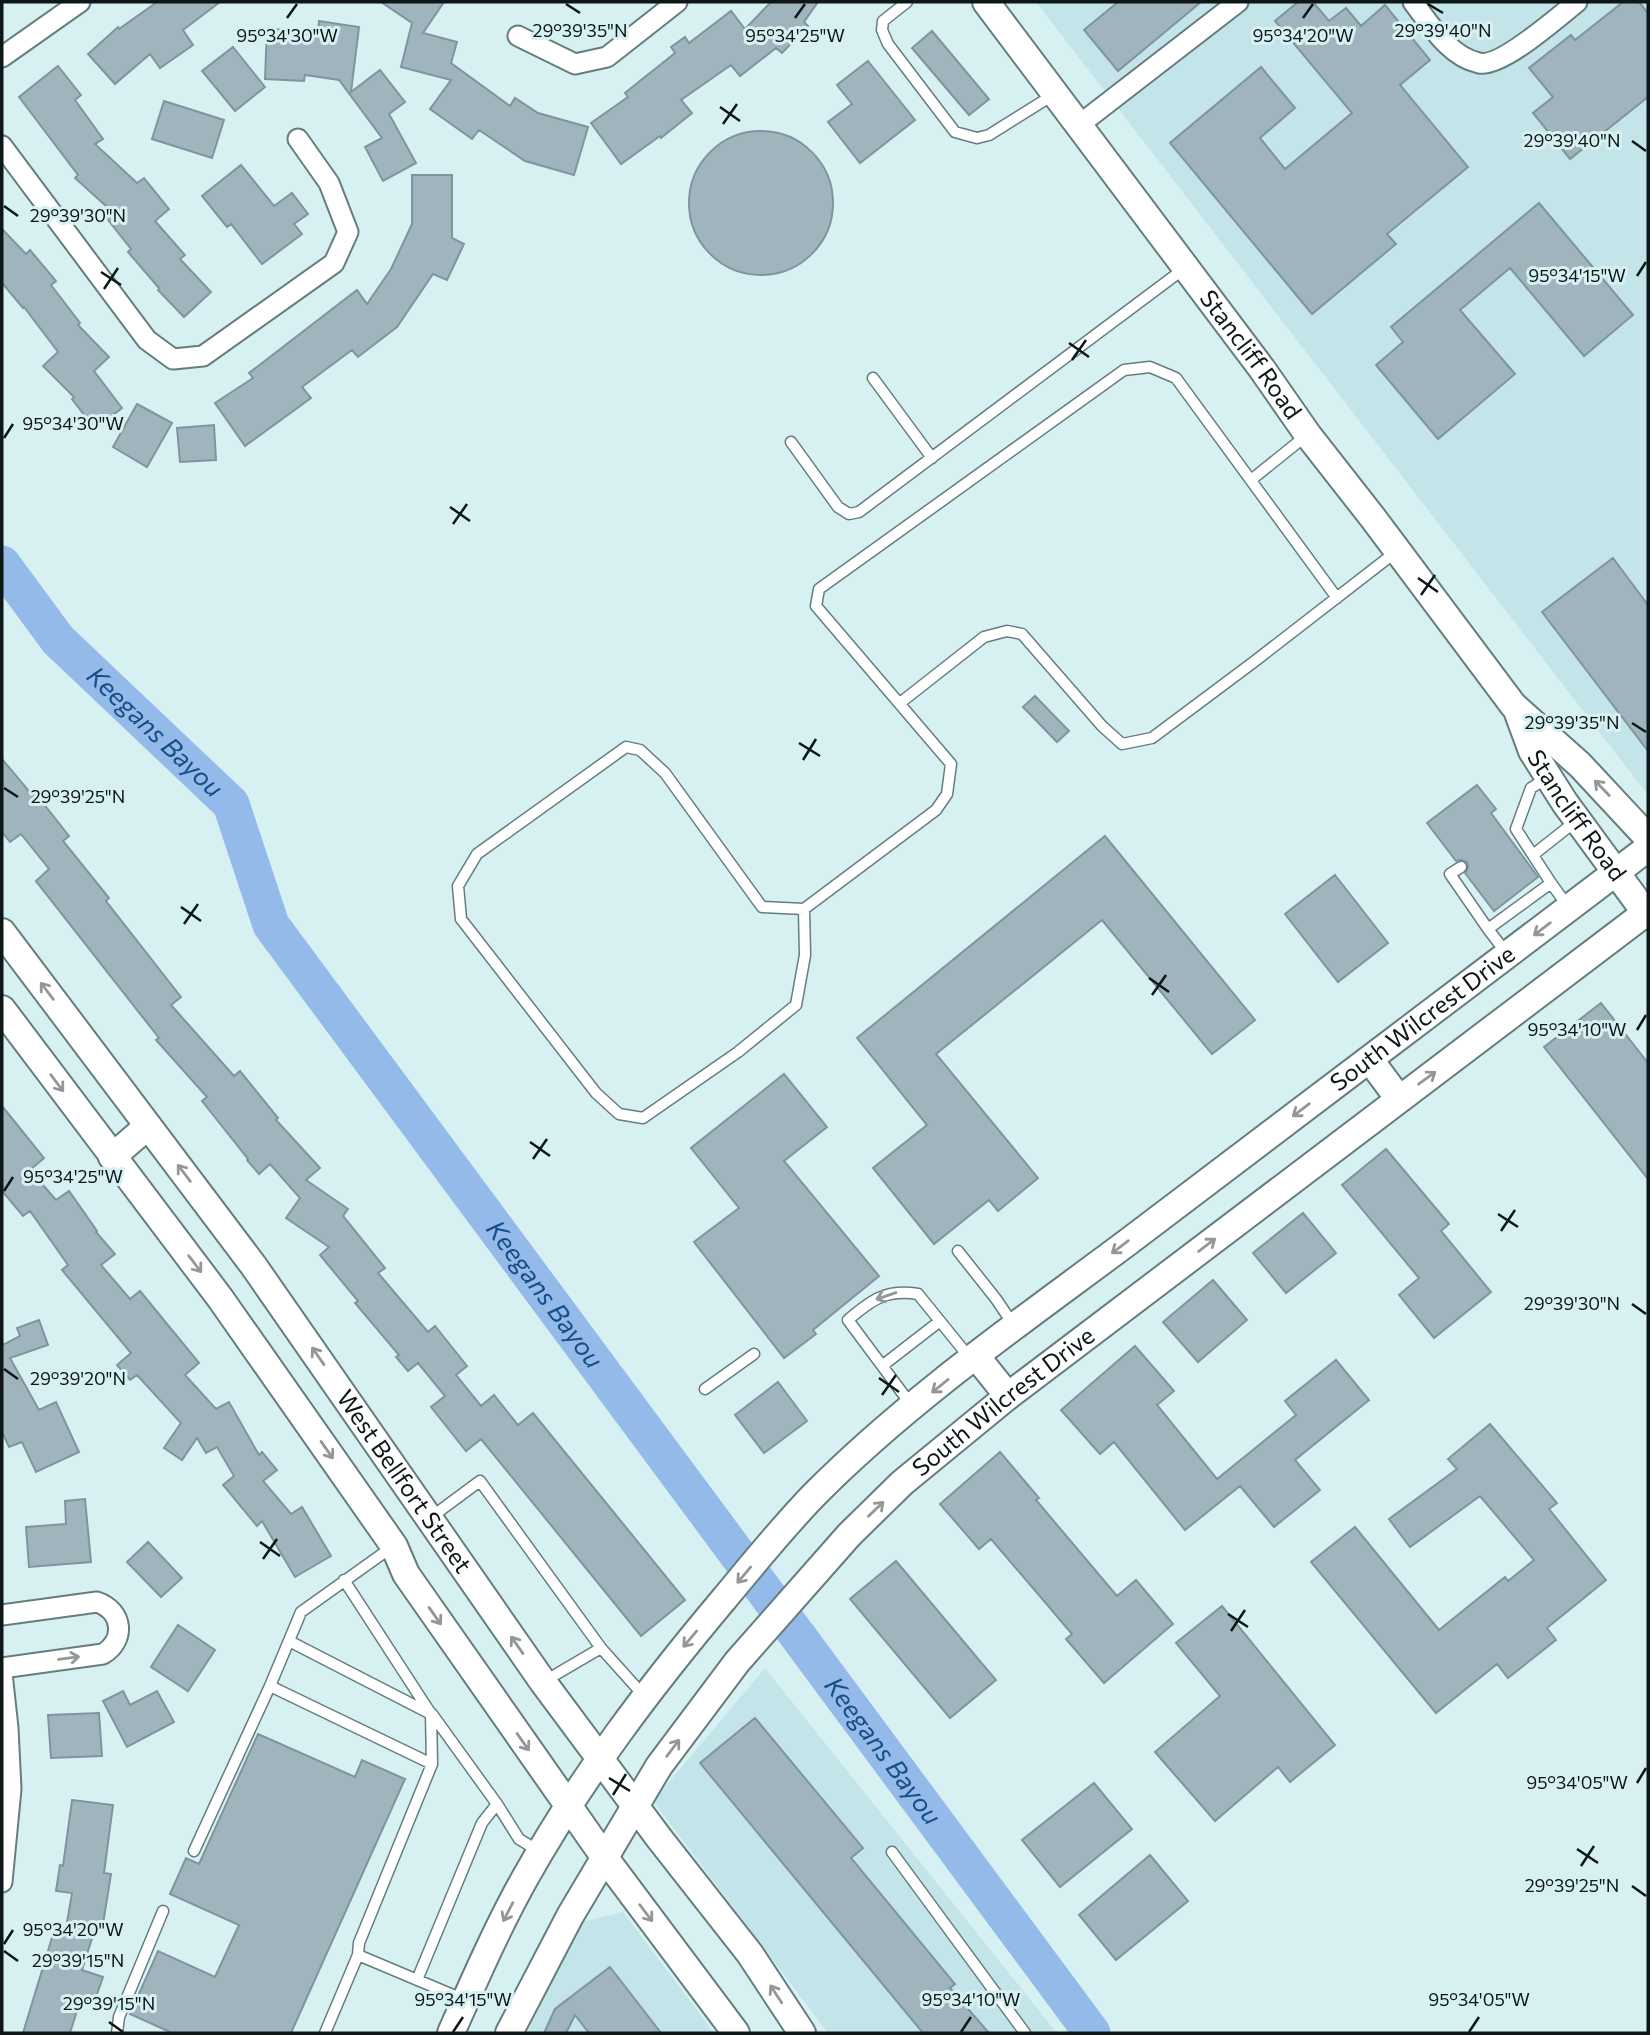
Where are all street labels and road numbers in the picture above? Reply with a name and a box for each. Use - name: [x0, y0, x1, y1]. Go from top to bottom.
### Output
- street label: Stancliff Road: [1195, 284, 1309, 424]
- street label: Stancliff Road: [1522, 744, 1633, 886]
- street label: South Wilcrest Drive: [1324, 939, 1520, 1097]
- street label: South Wilcrest Drive: [906, 1320, 1099, 1482]
- street label: West Bellfort Street: [331, 1384, 479, 1578]

